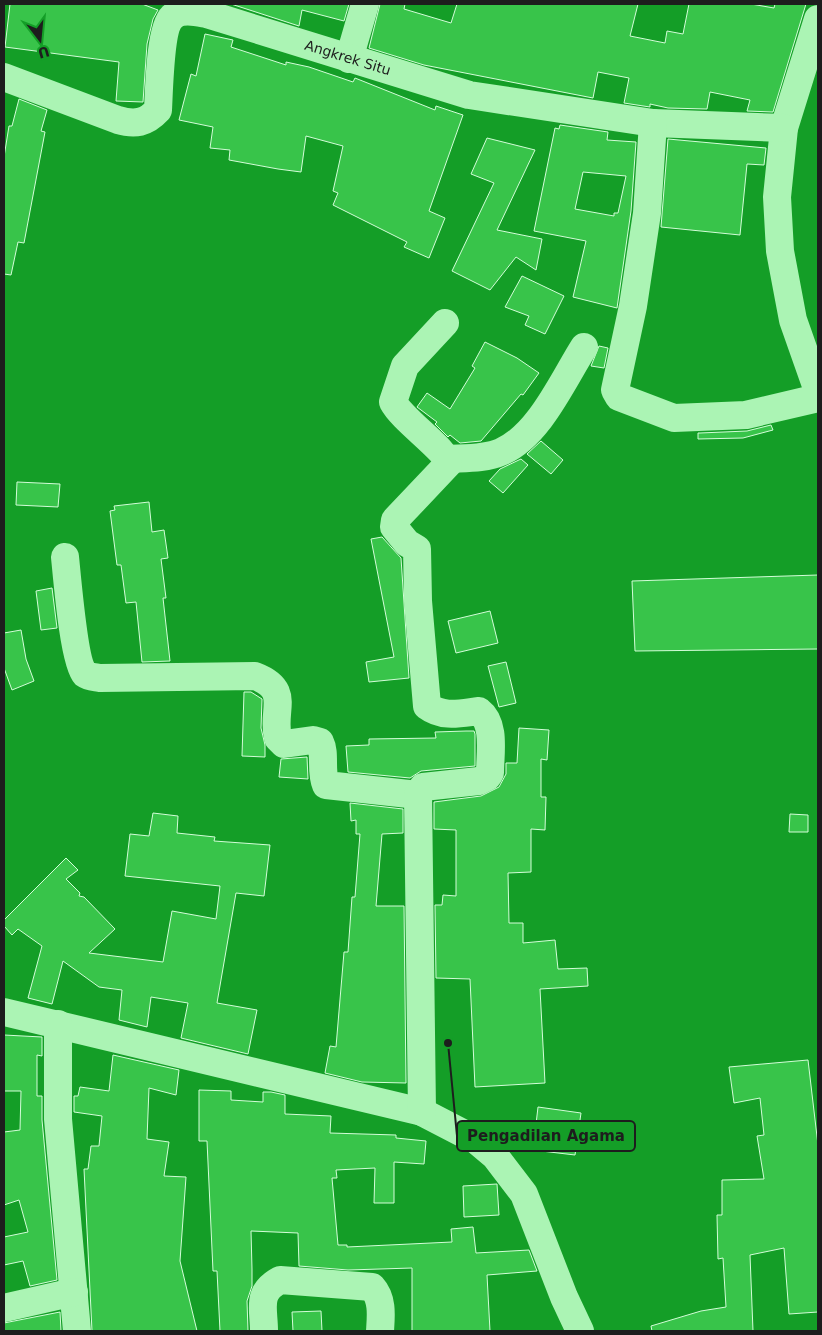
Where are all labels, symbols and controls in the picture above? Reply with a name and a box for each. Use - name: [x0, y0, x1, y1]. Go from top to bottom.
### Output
- north arrow: [15, 15, 65, 65]
- street label: Angkrek Situ: [303, 37, 393, 78]
- text: U: [36, 43, 51, 62]
- callout: Pengadilan Agama: [457, 1121, 635, 1151]
- text: Pengadilan Agama: [467, 1127, 625, 1145]

